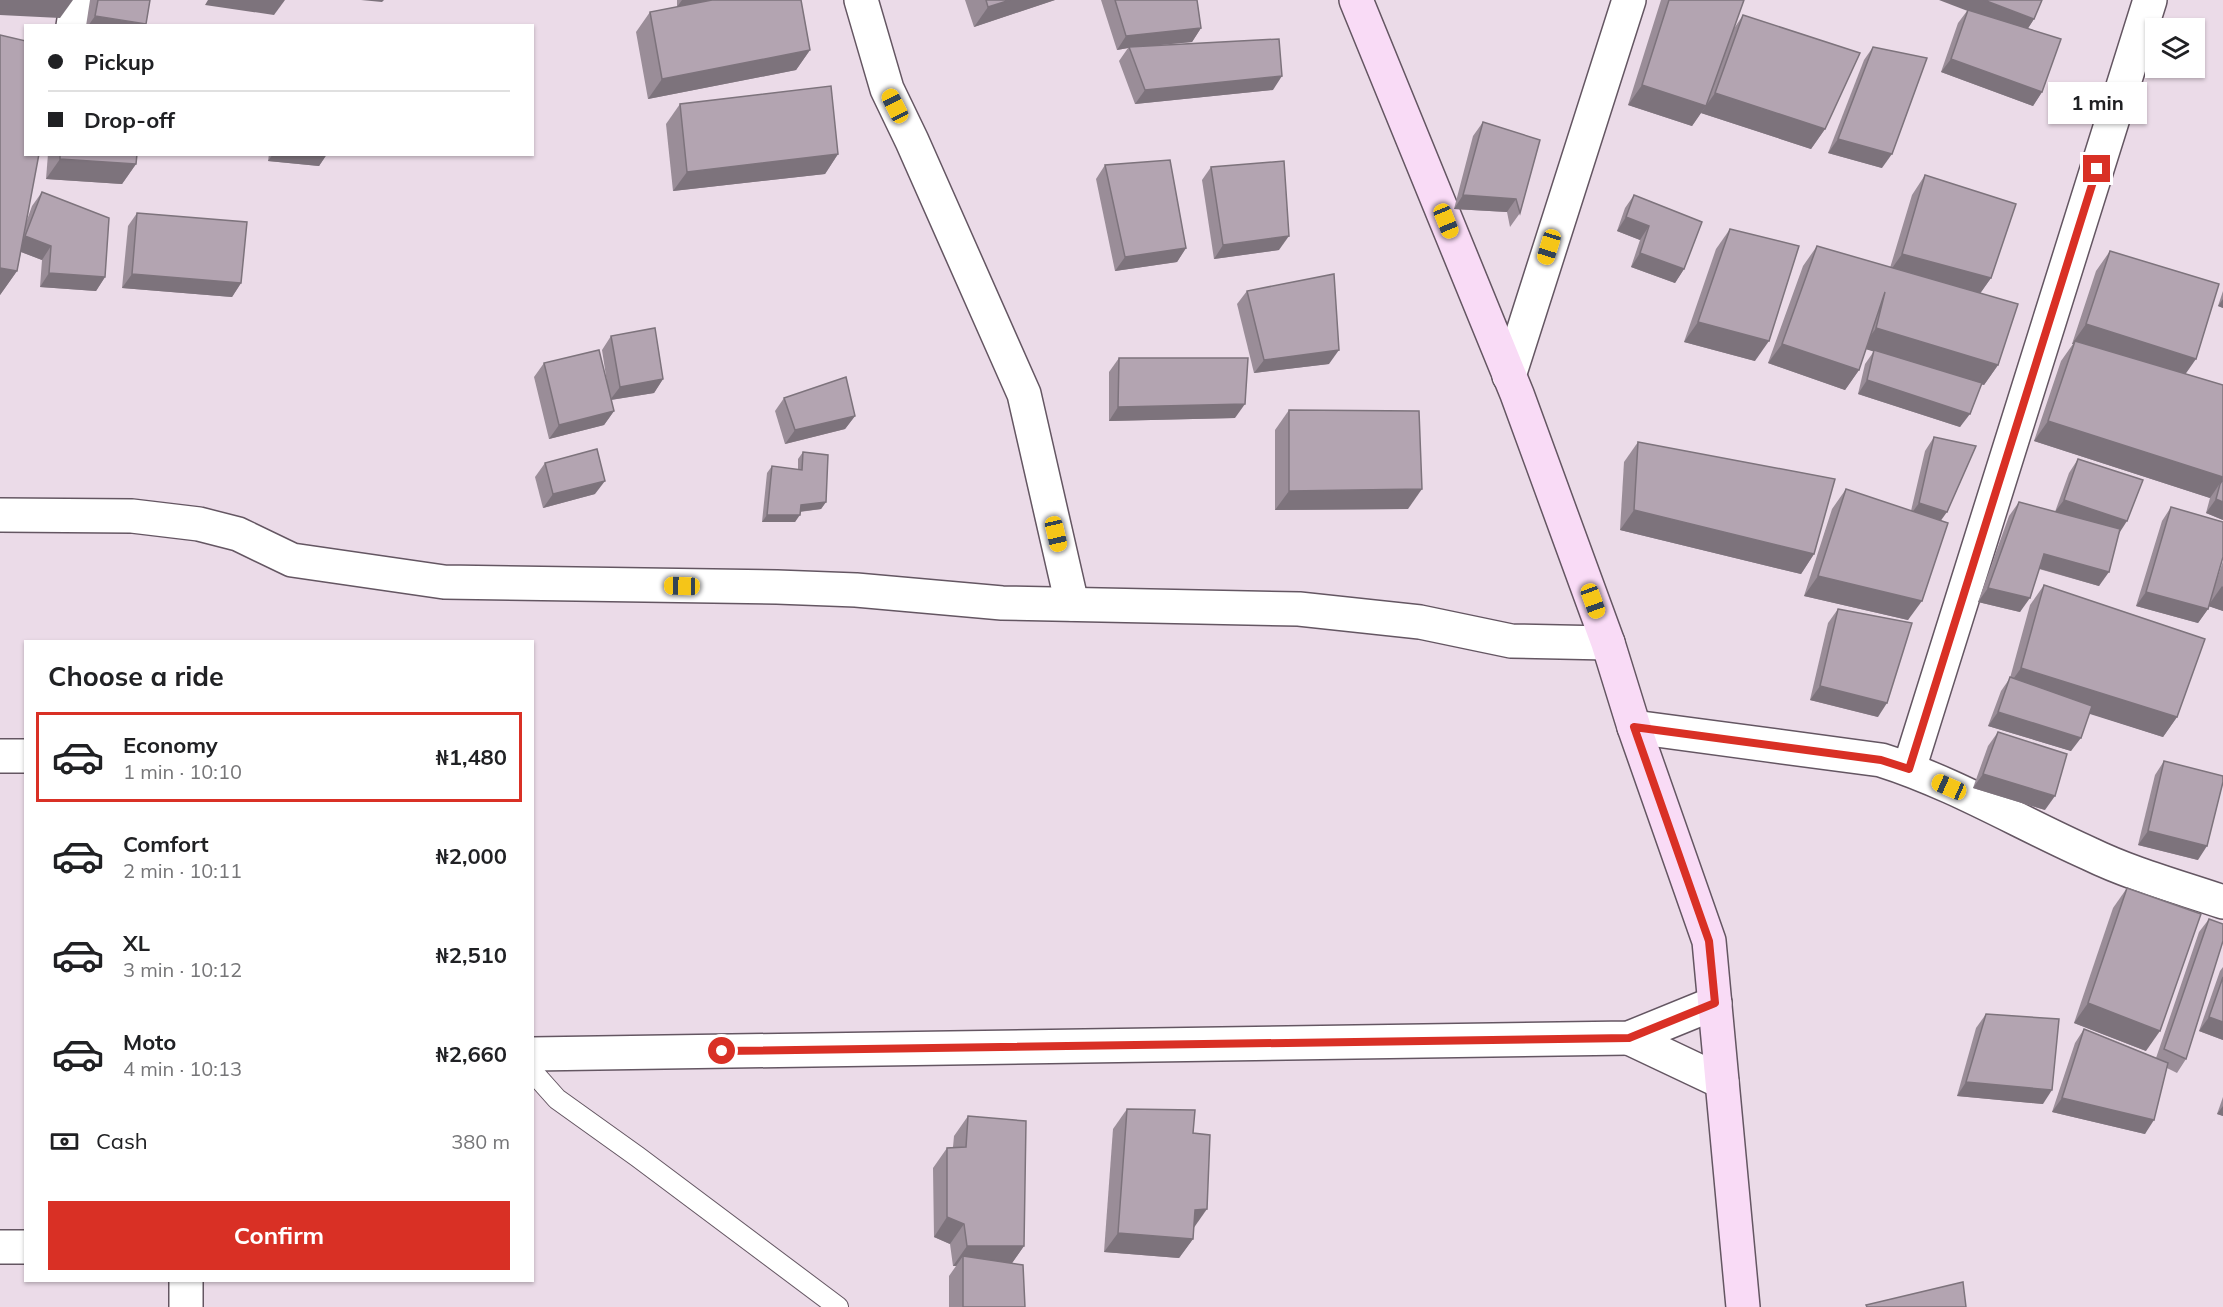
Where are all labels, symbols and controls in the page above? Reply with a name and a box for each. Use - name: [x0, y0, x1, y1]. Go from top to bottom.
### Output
- map controls: [2145, 18, 2205, 78]
- button: layers: [2145, 18, 2205, 78]
- text: Pickup: [84, 48, 154, 76]
- callout: 1 min: [2048, 82, 2146, 124]
- car: [879, 86, 911, 126]
- text: 1 min: [2071, 90, 2124, 115]
- text: Drop-off: [84, 106, 175, 134]
- route end: [2083, 155, 2110, 182]
- car: [1431, 201, 1461, 241]
- car: [1535, 227, 1563, 267]
- car: [1043, 514, 1069, 554]
- car: [664, 577, 700, 595]
- car: [1578, 581, 1608, 621]
- text: Choose a ride: [48, 659, 224, 693]
- icon: car: [51, 730, 105, 784]
- text: Economy: [123, 731, 218, 759]
- text: ₦1,480: [436, 743, 507, 771]
- text: 1 min · 10:10: [123, 759, 242, 784]
- car: [1929, 771, 1969, 803]
- icon: car: [51, 829, 105, 883]
- text: Comfort: [123, 830, 209, 858]
- text: ₦2,000: [436, 842, 507, 870]
- text: 2 min · 10:11: [123, 858, 242, 883]
- icon: car: [51, 928, 105, 982]
- text: XL: [123, 929, 150, 957]
- text: ₦2,510: [436, 941, 507, 969]
- text: 3 min · 10:12: [123, 957, 242, 982]
- icon: car: [51, 1027, 105, 1081]
- text: Moto: [123, 1028, 176, 1056]
- route start: [708, 1037, 735, 1064]
- text: ₦2,660: [436, 1040, 507, 1068]
- text: 4 min · 10:13: [123, 1056, 242, 1081]
- icon: cash: [48, 1125, 81, 1158]
- text: Cash: [96, 1127, 148, 1155]
- text: 380 m: [451, 1129, 510, 1154]
- button: Confirm: [48, 1201, 510, 1270]

